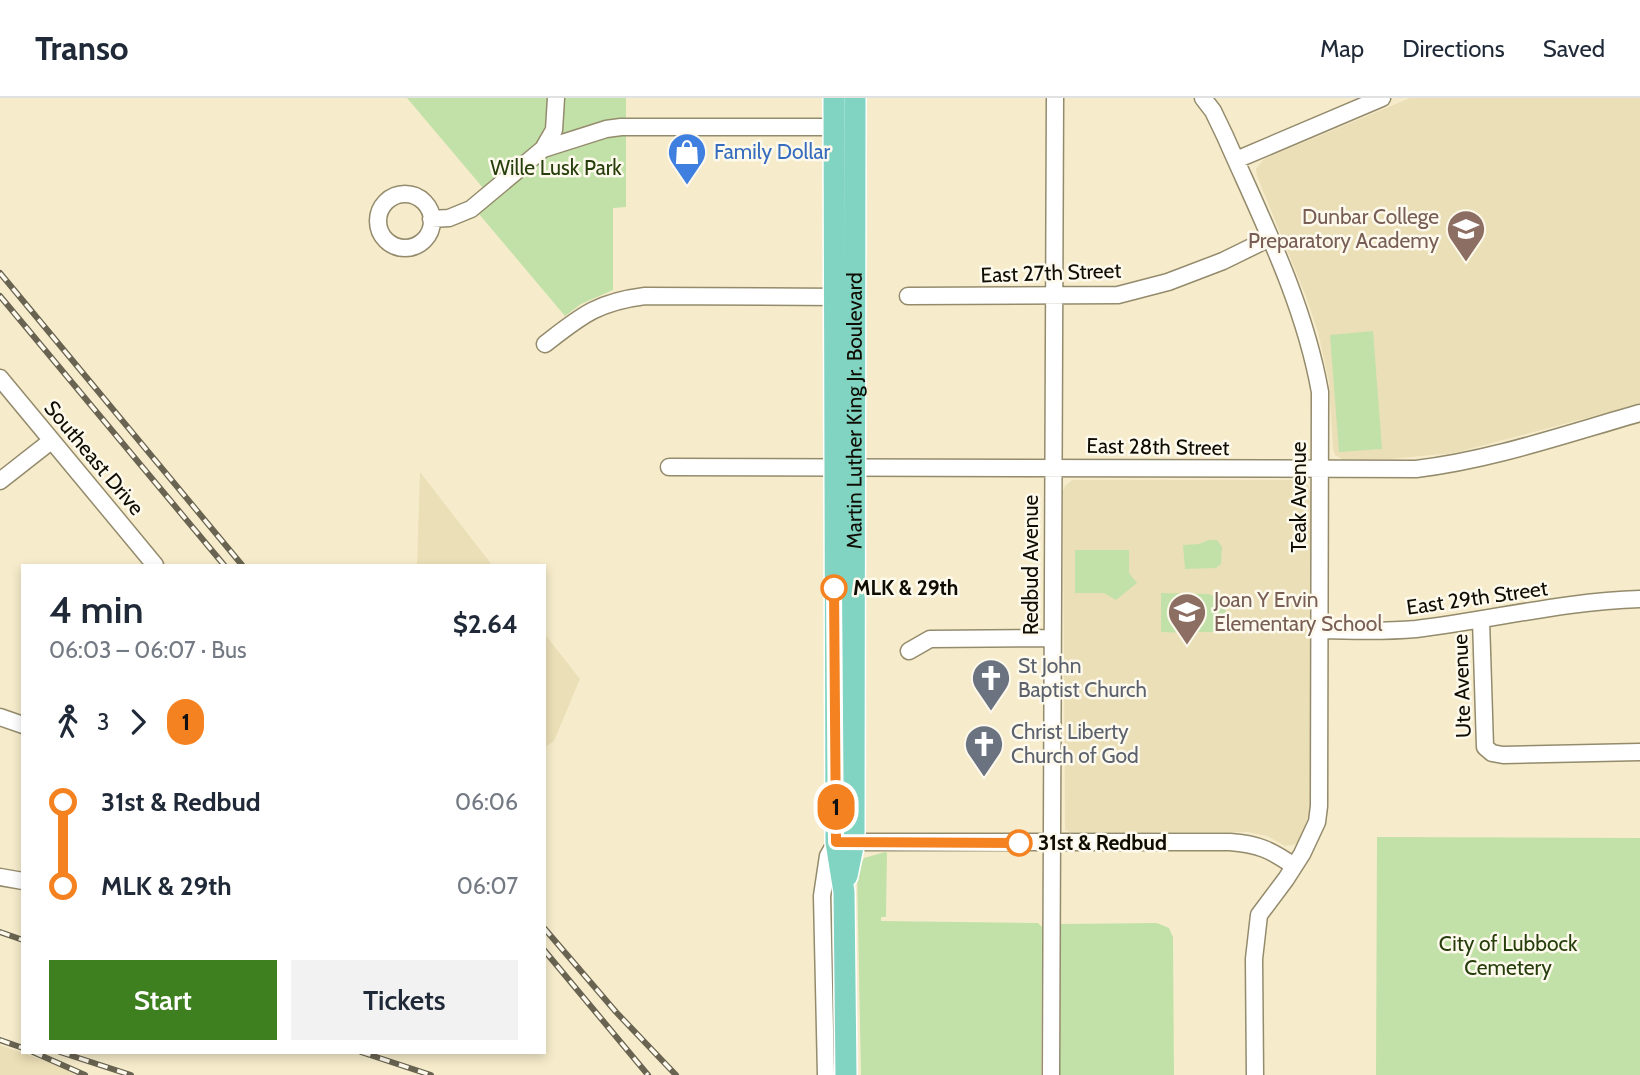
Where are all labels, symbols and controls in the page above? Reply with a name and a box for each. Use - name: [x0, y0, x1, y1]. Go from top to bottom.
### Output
- text: Transo: [35, 28, 129, 68]
- text: Map: [1320, 34, 1364, 63]
- text: Directions: [1402, 34, 1505, 63]
- text: Saved: [1543, 34, 1605, 63]
- shop icon: Family Dollar: [666, 131, 708, 186]
- place label: Family Dollar: [714, 139, 831, 164]
- park label: Wille Lusk Park: [490, 155, 622, 180]
- place label: Dunbar College Preparatory Academy: [1248, 204, 1439, 253]
- school or university icon: Dunbar College Preparatory Academy: [1445, 208, 1487, 263]
- street label: East 27th Street: [980, 258, 1122, 287]
- street label: Martin Luther King Jr. Boulevard: [841, 272, 867, 549]
- street label: Southeast Drive: [39, 395, 150, 520]
- street label: East 28th Street: [1086, 433, 1230, 460]
- street label: Teak Avenue: [1286, 441, 1311, 553]
- street label: Redbud Avenue: [1018, 495, 1043, 635]
- marker: MLK & 29th: [821, 575, 847, 601]
- place label: MLK & 29th: [853, 575, 958, 600]
- street label: East 29th Street: [1405, 575, 1549, 620]
- text: 4 min: [49, 586, 144, 633]
- place label: Joan Y Ervin Elementary School: [1213, 587, 1382, 636]
- school or university icon: Joan Y Ervin Elementary School: [1166, 591, 1208, 646]
- text: $2.64: [453, 608, 518, 640]
- street label: Ute Avenue: [1447, 633, 1476, 738]
- text: 06:03 – 06:07 · Bus: [49, 636, 247, 664]
- place label: St John Baptist Church: [1018, 653, 1147, 702]
- church icon: St John Baptist Church: [970, 657, 1012, 712]
- icon: walk: [49, 703, 87, 741]
- icon: forward: [119, 703, 157, 741]
- text: 1: [181, 707, 190, 736]
- text: 3: [97, 708, 109, 736]
- place label: Christ Liberty Church of God: [1011, 719, 1139, 768]
- church icon: Christ Liberty Church of God: [963, 723, 1005, 778]
- line badge: 1: [813, 784, 859, 830]
- text: 31st & Redbud: [101, 786, 261, 818]
- text: 06:06: [455, 788, 518, 816]
- text: 1: [832, 792, 840, 821]
- marker: 31st & Redbud: [1006, 830, 1032, 856]
- place label: 31st & Redbud: [1038, 830, 1167, 855]
- text: MLK & 29th: [101, 870, 231, 902]
- text: 06:07: [457, 872, 518, 900]
- park label: City of Lubbock Cemetery: [1439, 931, 1578, 980]
- button: Start: [49, 960, 277, 1040]
- button: Tickets: [291, 960, 518, 1040]

